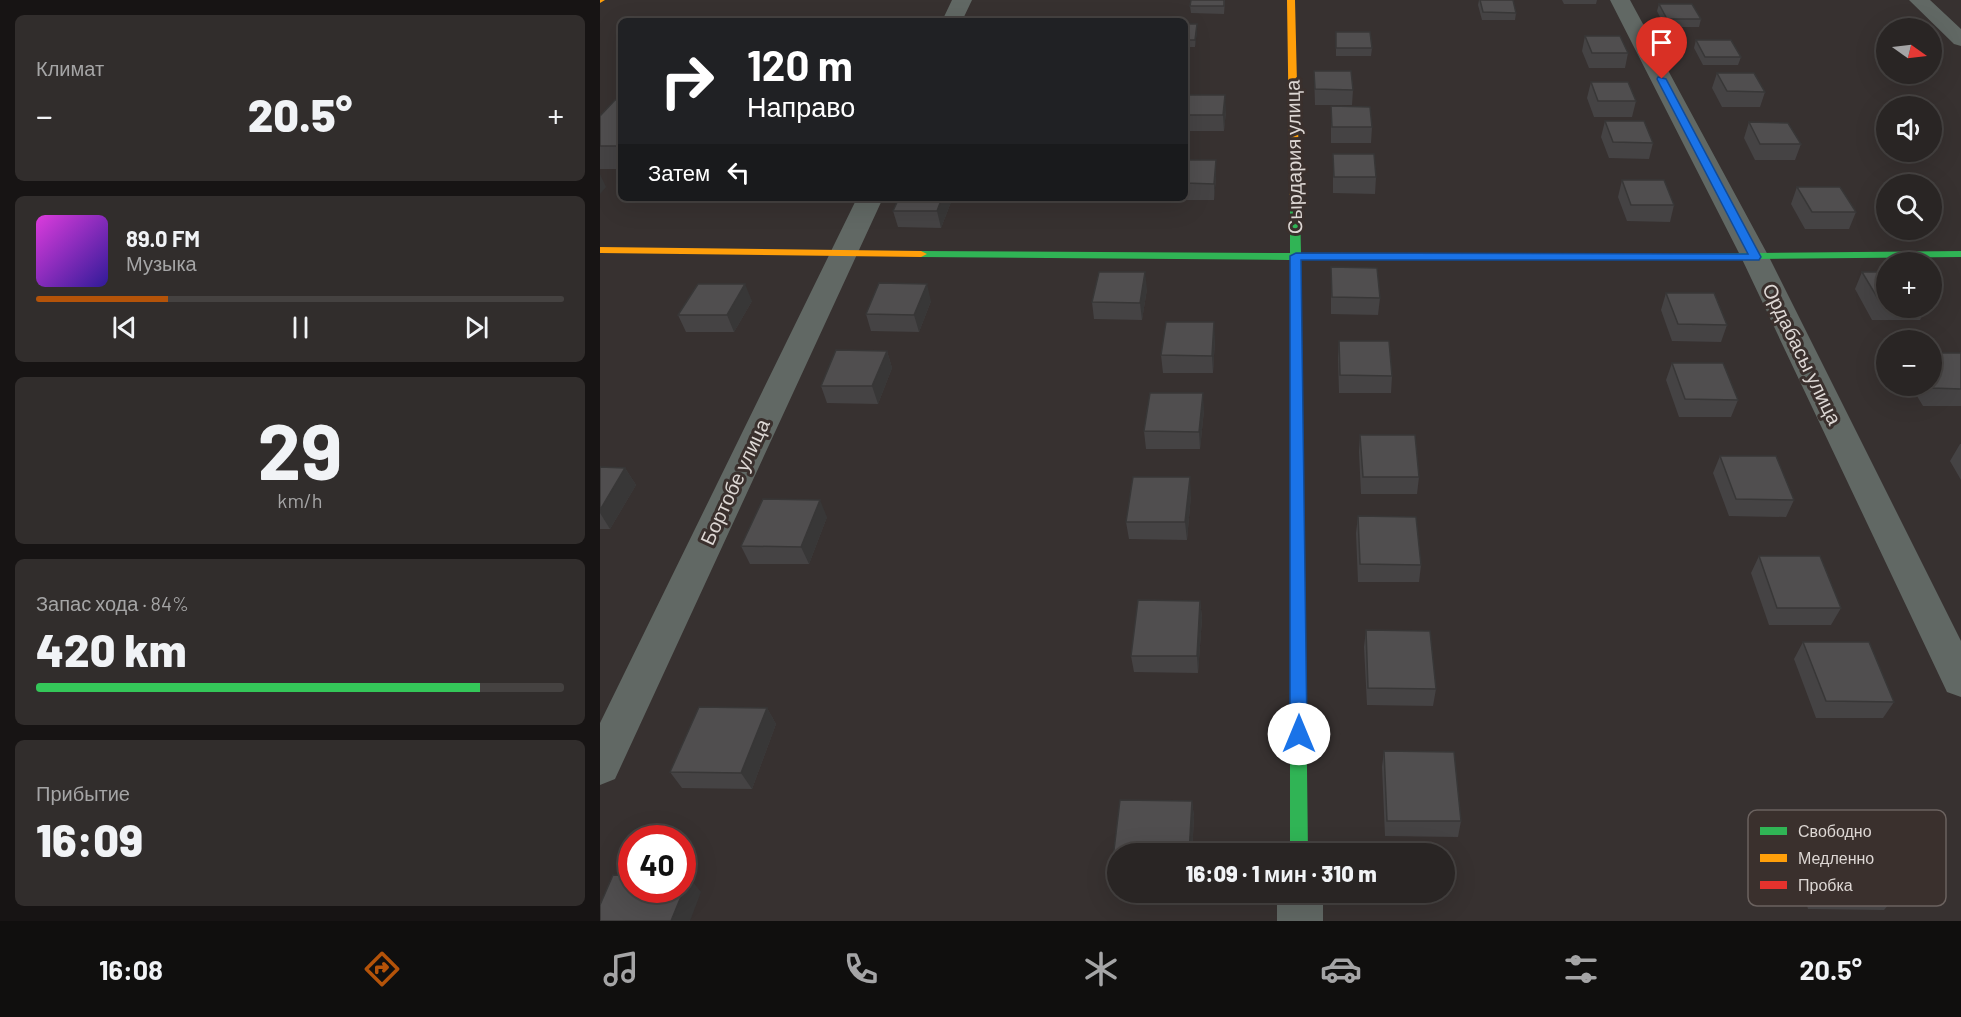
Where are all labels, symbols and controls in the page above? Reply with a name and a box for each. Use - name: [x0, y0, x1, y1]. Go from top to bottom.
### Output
- pin: [1636, 17, 1687, 79]
- north arrow: [1876, 18, 1942, 84]
- map controls: [1876, 18, 1942, 396]
- icon: arrive: [1645, 26, 1678, 59]
- text: 120 m: [747, 39, 853, 89]
- icon: right: [648, 42, 726, 120]
- text: Климат: [36, 56, 104, 80]
- street label: Сырдария улица: [1280, 79, 1306, 234]
- text: 20.5°: [248, 87, 352, 141]
- text: Направо: [747, 90, 855, 122]
- text: −: [36, 95, 53, 135]
- text: +: [548, 95, 564, 135]
- button: sound: [1876, 96, 1942, 162]
- icon: left: [722, 156, 755, 189]
- text: Затем: [648, 159, 710, 185]
- button: search: [1876, 174, 1942, 240]
- text: 89.0 FM: [126, 225, 200, 251]
- text: Музыка: [126, 251, 197, 275]
- button: +: [1876, 252, 1942, 318]
- street label: Ордабасы улица: [1758, 279, 1848, 429]
- icon: previous: [108, 311, 141, 344]
- icon: pause: [284, 311, 317, 344]
- icon: next: [460, 311, 493, 344]
- button: −: [1876, 330, 1942, 396]
- text: 29: [257, 402, 343, 496]
- street label: Бортобе улица: [694, 414, 774, 548]
- text: km/h: [277, 488, 323, 512]
- text: Запас хода · 84%: [36, 591, 189, 615]
- text: 420 km: [36, 622, 187, 676]
- position arrow: [1267, 702, 1331, 766]
- text: Прибытие: [36, 781, 130, 805]
- legend: [1748, 810, 1946, 906]
- text: 16:09: [36, 812, 143, 866]
- text: Свободно: [1798, 821, 1872, 840]
- speed limit sign: 40: [618, 825, 696, 903]
- text: Медленно: [1798, 848, 1874, 867]
- text: 16:09 · 1 мин · 310 m: [1185, 860, 1377, 886]
- text: Пробка: [1798, 875, 1853, 894]
- icon: directions: [361, 948, 403, 990]
- icon: music: [600, 948, 642, 990]
- icon: phone: [840, 948, 882, 990]
- icon: climate: [1080, 948, 1122, 990]
- icon: car: [1320, 948, 1362, 990]
- icon: filters: [1560, 948, 1602, 990]
- text: 16:08: [99, 953, 163, 985]
- text: 20.5°: [1799, 953, 1862, 985]

